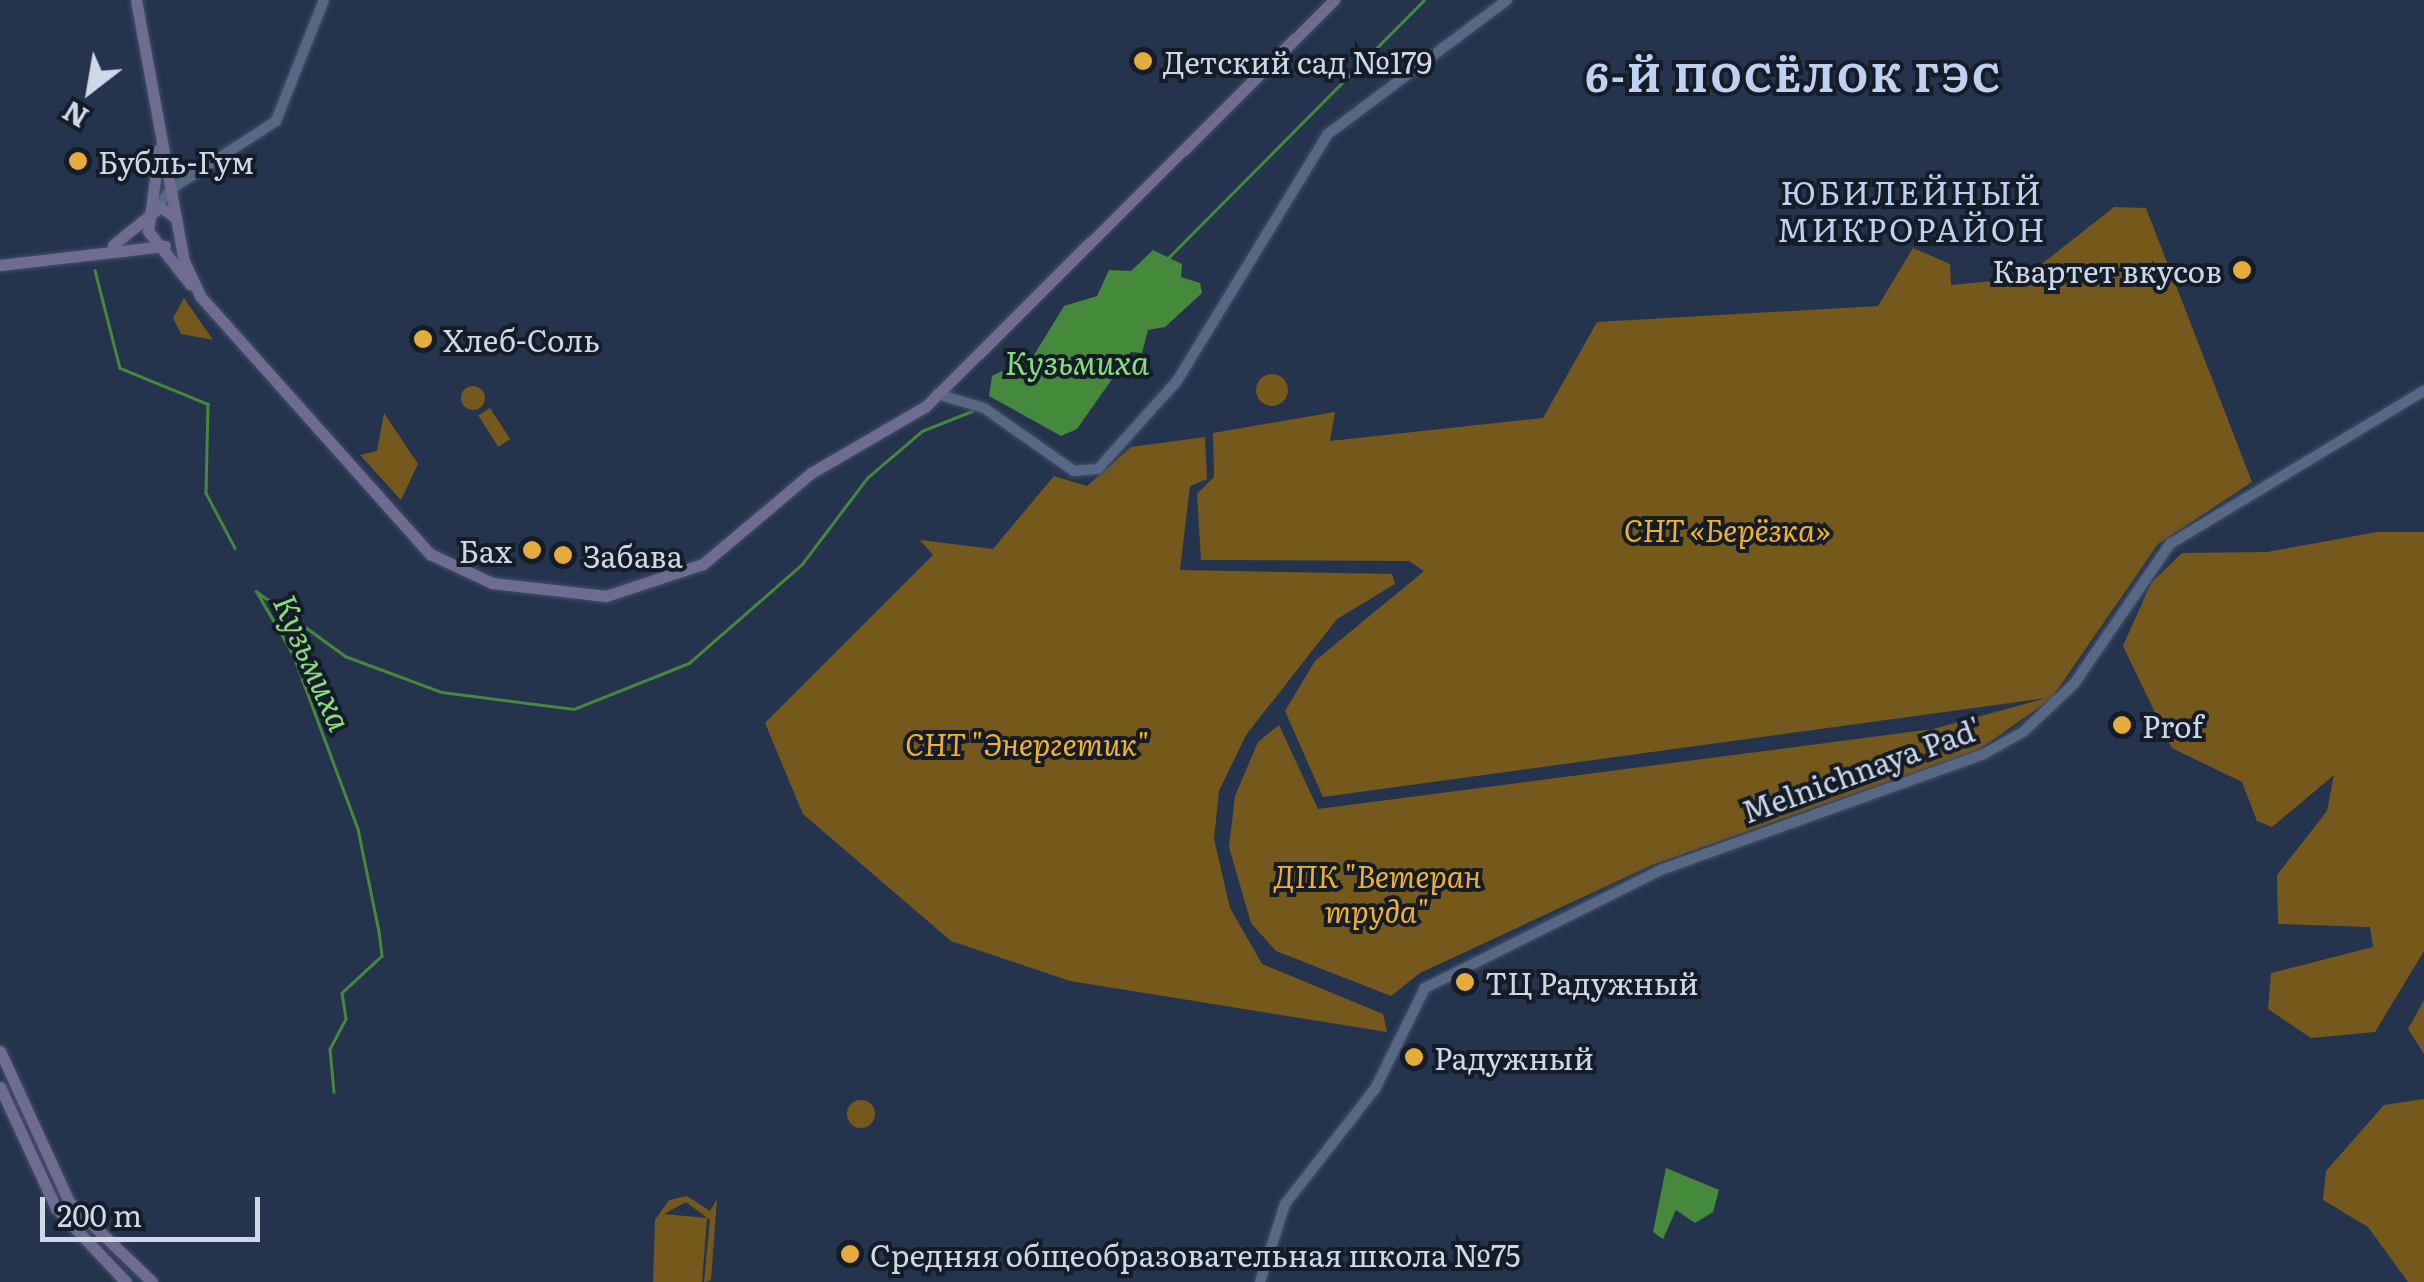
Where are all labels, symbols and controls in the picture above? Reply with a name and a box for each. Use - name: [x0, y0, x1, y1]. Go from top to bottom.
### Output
- north arrow: [40, 40, 140, 140]
- place label: Детский сад №179: [1163, 43, 1432, 79]
- marker: Детский сад №179: [1132, 50, 1154, 72]
- district label: 6-Й ПОСЁЛОК ГЭС: [1585, 51, 2003, 99]
- text: N: [54, 92, 95, 140]
- place label: Бубль-Гум: [98, 143, 254, 179]
- marker: Бубль-Гум: [67, 150, 89, 172]
- district label: ЮБИЛЕЙНЫЙ МИКРОРАЙОН: [1777, 173, 2047, 248]
- place label: Квартет вкусов: [1992, 252, 2222, 288]
- marker: Квартет вкусов: [2231, 259, 2253, 281]
- place label: Хлеб-Соль: [443, 321, 600, 357]
- marker: Хлеб-Соль: [412, 328, 434, 350]
- water label: Кузьмиха: [1005, 342, 1149, 380]
- park label: СНТ «Берёзка»: [1624, 511, 1830, 547]
- place label: Бах: [459, 532, 512, 568]
- place label: Забава: [583, 537, 683, 573]
- marker: Бах: [521, 539, 543, 561]
- marker: Забава: [552, 544, 574, 566]
- water label: Кузьмиха: [267, 588, 361, 736]
- place label: Prof: [2142, 707, 2203, 743]
- street label: Melnichnaya Pad': [1737, 709, 1985, 829]
- marker: Prof: [2111, 714, 2133, 736]
- park label: СНТ "Энергетик": [905, 725, 1149, 761]
- park label: ДПК "Ветеран труда": [1273, 857, 1481, 928]
- place label: ТЦ Радужный: [1485, 964, 1699, 1000]
- marker: ТЦ Радужный: [1454, 971, 1476, 993]
- place label: Радужный: [1434, 1039, 1594, 1075]
- marker: Радужный: [1403, 1046, 1425, 1068]
- scale bar: [45, 1177, 265, 1239]
- text: 200 m: [57, 1192, 142, 1236]
- place label: Средняя общеобразовательная школа №75: [870, 1236, 1521, 1272]
- marker: Средняя общеобразовательная школа №75: [839, 1243, 861, 1265]

